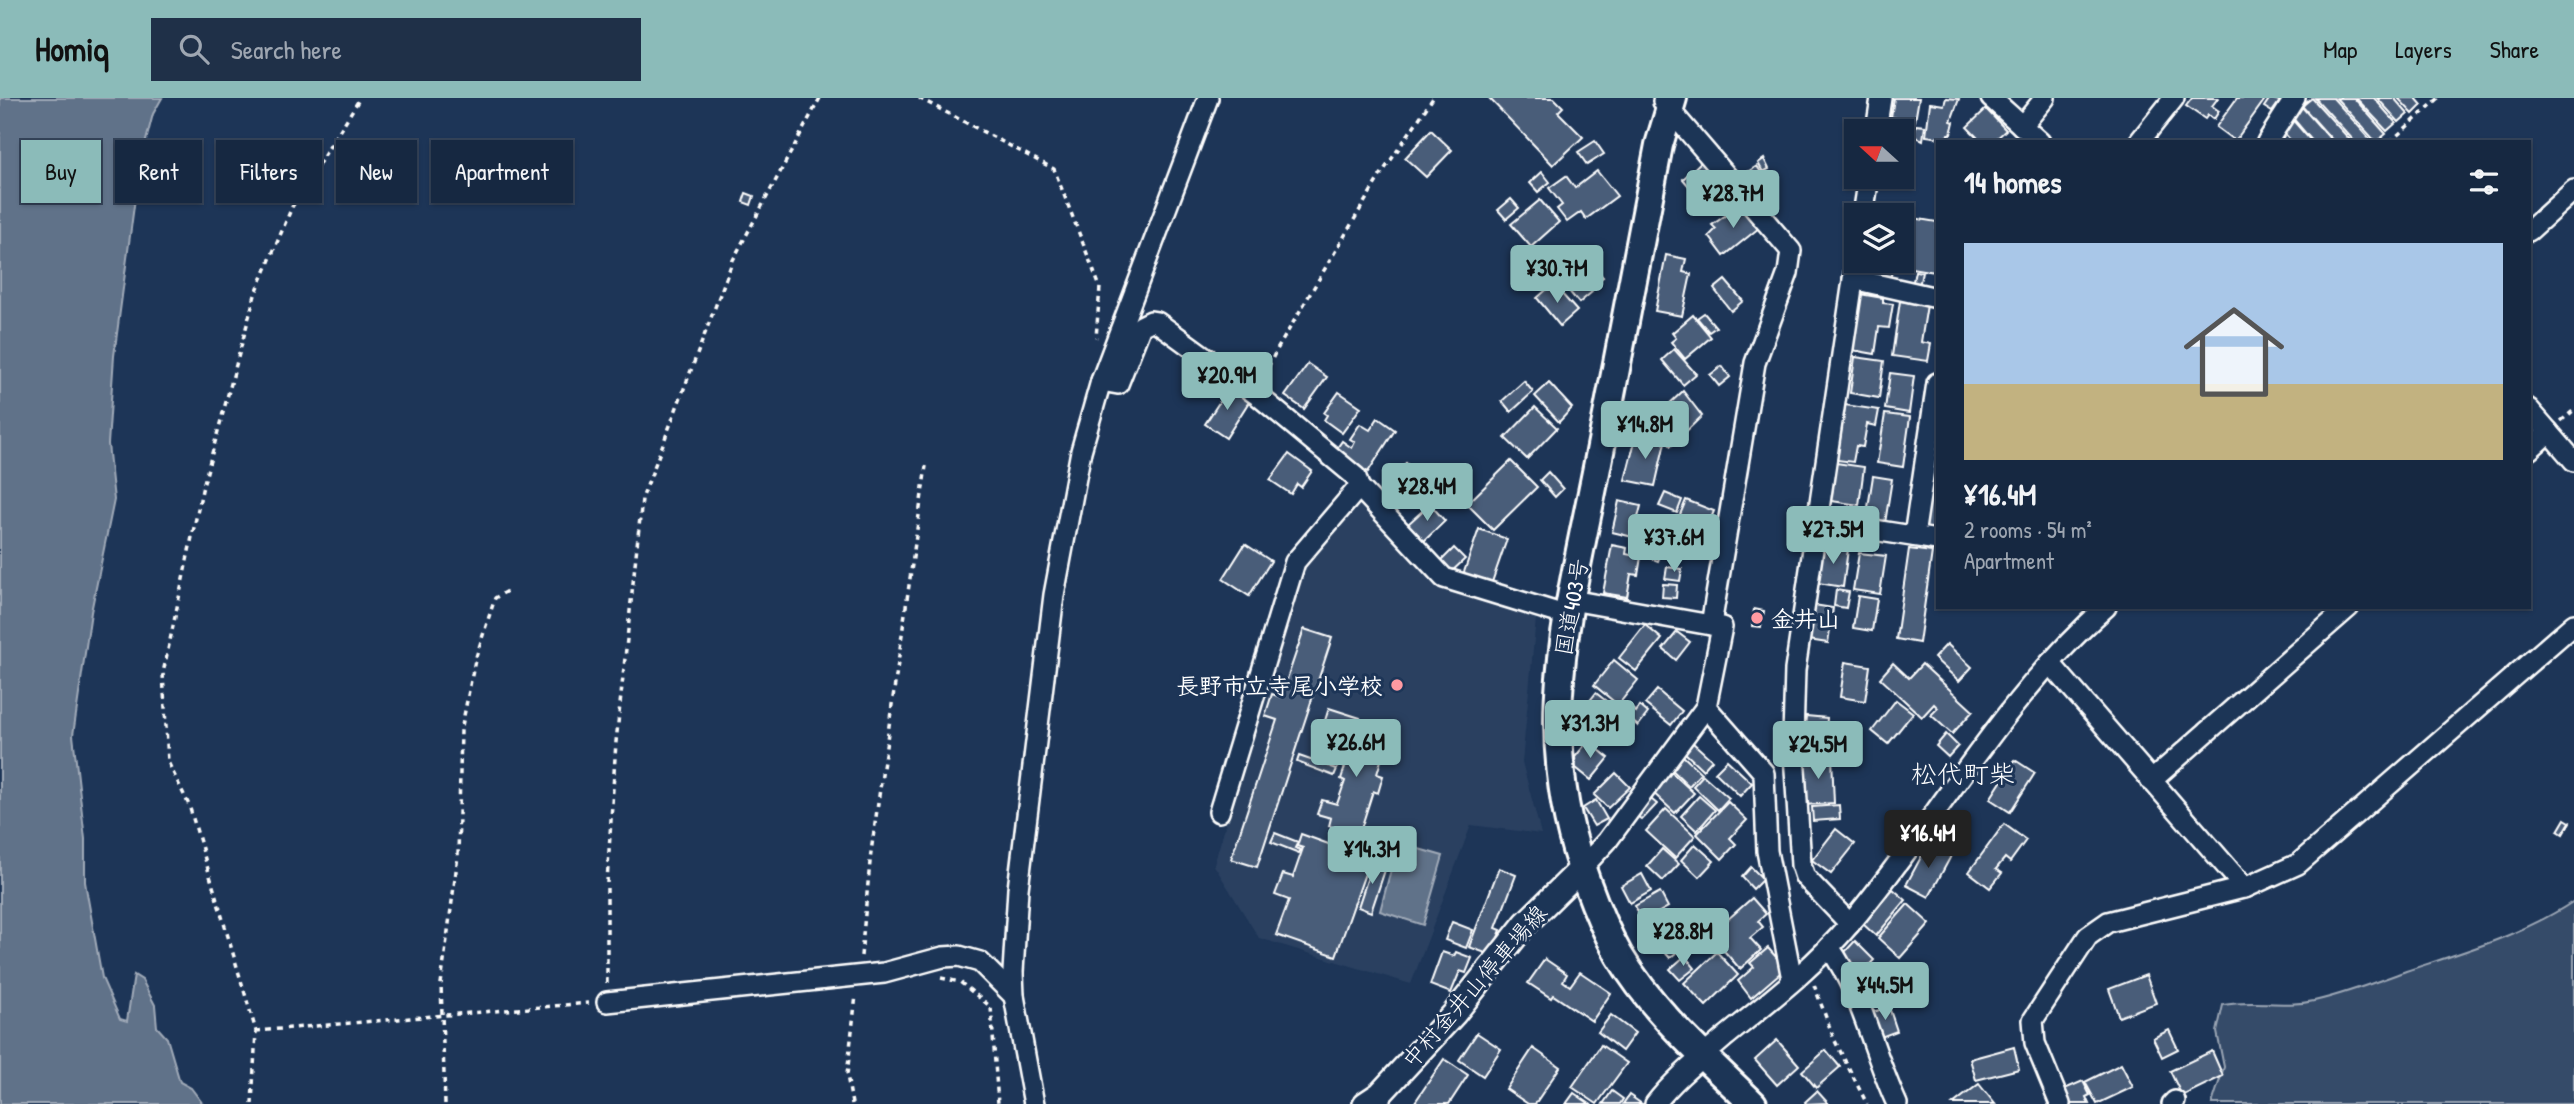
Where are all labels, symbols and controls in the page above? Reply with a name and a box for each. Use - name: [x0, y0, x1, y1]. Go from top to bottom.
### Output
- search box: [151, 18, 641, 81]
- text: Homiq: [35, 27, 109, 71]
- icon: search: [175, 30, 213, 68]
- text: Search here: [231, 32, 342, 67]
- text: Map: [2323, 33, 2357, 65]
- text: Layers: [2395, 33, 2452, 65]
- text: Share: [2490, 33, 2539, 65]
- north arrow: [1844, 119, 1914, 189]
- map controls: [1844, 119, 1914, 273]
- chip: Buy: [21, 140, 101, 203]
- chip: Rent: [115, 140, 202, 203]
- chip: Filters: [216, 140, 322, 203]
- chip: New: [336, 140, 417, 203]
- chip: Apartment: [431, 140, 573, 203]
- text: 14 homes: [1964, 162, 2062, 202]
- icon: filters: [2465, 163, 2503, 201]
- pin: ¥28.7M: [1676, 170, 1790, 230]
- text: ¥28.7M: [1702, 177, 1764, 208]
- button: layers: [1844, 203, 1914, 273]
- pin: ¥30.7M: [1500, 246, 1614, 305]
- text: ¥30.7M: [1526, 252, 1588, 283]
- icon: home: [2171, 289, 2297, 415]
- pin: ¥20.9M: [1170, 352, 1284, 412]
- text: ¥20.9M: [1198, 359, 1256, 390]
- pin: ¥14.8M: [1588, 402, 1702, 461]
- text: ¥14.8M: [1617, 408, 1673, 439]
- pin: ¥28.4M: [1370, 464, 1484, 523]
- text: ¥28.4M: [1398, 470, 1456, 501]
- text: ¥16.4M: [1964, 474, 2036, 514]
- pin: ¥27.5M: [1776, 506, 1890, 566]
- text: ¥27.5M: [1802, 513, 1864, 544]
- pin: ¥37.6M: [1617, 514, 1731, 574]
- text: 2 rooms · 54 m²: [1964, 514, 2092, 545]
- text: ¥37.6M: [1644, 521, 1704, 552]
- text: Apartment: [1964, 545, 2054, 576]
- street label: 国道403号: [1547, 556, 1595, 658]
- place label: 金井山: [1771, 603, 1840, 634]
- marker: 金井山: [1749, 610, 1765, 626]
- place label: 長野市立寺尾小学校: [1176, 670, 1383, 701]
- marker: 長野市立寺尾小学校: [1389, 677, 1405, 693]
- pin: ¥31.3M: [1533, 700, 1647, 760]
- text: ¥31.3M: [1561, 707, 1619, 738]
- pin: ¥26.6M: [1299, 720, 1413, 779]
- pin: ¥24.5M: [1761, 722, 1875, 781]
- text: ¥26.6M: [1327, 726, 1385, 757]
- text: ¥24.5M: [1789, 728, 1847, 759]
- district label: 松代町柴: [1911, 756, 2015, 791]
- pin: ¥16.4M: [1871, 810, 1985, 870]
- text: ¥16.4M: [1900, 817, 1956, 848]
- pin: ¥14.3M: [1315, 826, 1429, 886]
- text: ¥14.3M: [1344, 833, 1400, 864]
- street label: 中村金井山停車場線: [1394, 898, 1554, 1074]
- pin: ¥28.8M: [1626, 908, 1740, 968]
- text: ¥28.8M: [1653, 915, 1713, 946]
- pin: ¥44.5M: [1828, 962, 1942, 1022]
- text: ¥44.5M: [1857, 969, 1913, 1000]

